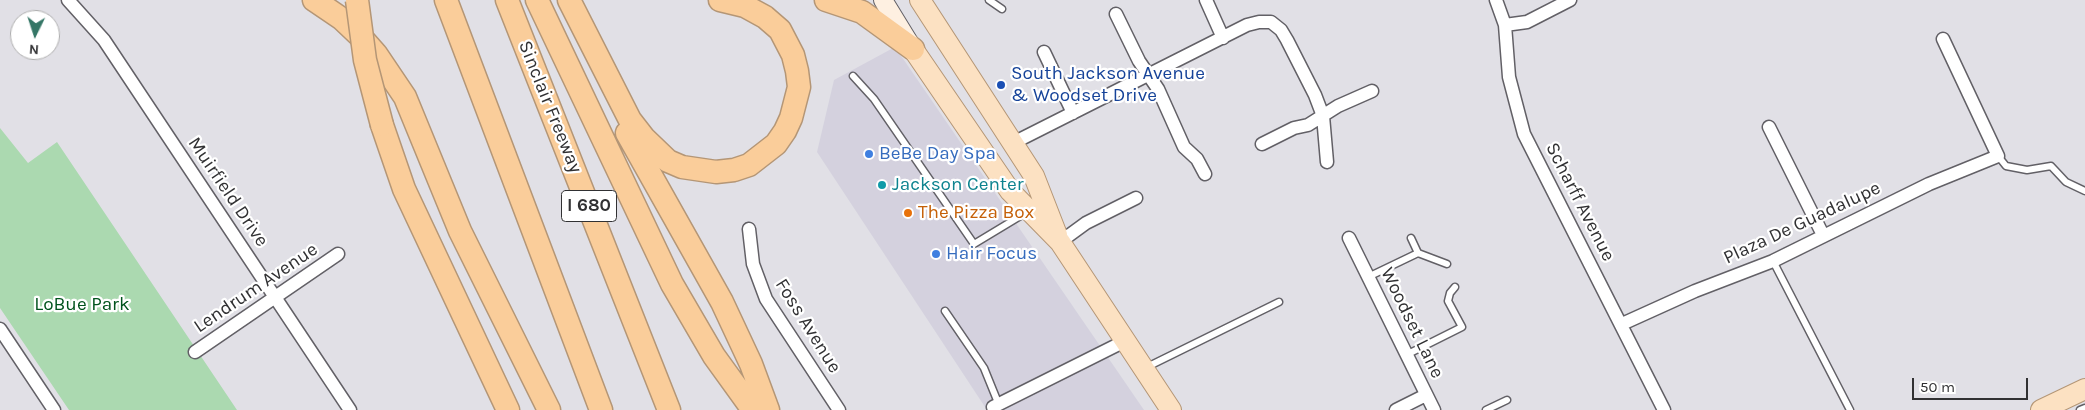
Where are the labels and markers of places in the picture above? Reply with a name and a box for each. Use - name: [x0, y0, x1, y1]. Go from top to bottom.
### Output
- place label: South Jackson Avenue & Woodset Drive: [1011, 63, 1205, 107]
- marker: South Jackson Avenue & Woodset Drive: [995, 79, 1007, 91]
- place label: BeBe Day Spa: [879, 143, 996, 165]
- marker: BeBe Day Spa: [863, 148, 875, 160]
- place label: Jackson Center: [892, 174, 1024, 196]
- marker: Jackson Center: [876, 179, 888, 191]
- place label: The Pizza Box: [918, 202, 1034, 224]
- marker: The Pizza Box: [902, 207, 914, 219]
- place label: Hair Focus: [946, 243, 1037, 265]
- marker: Hair Focus: [930, 248, 942, 260]

